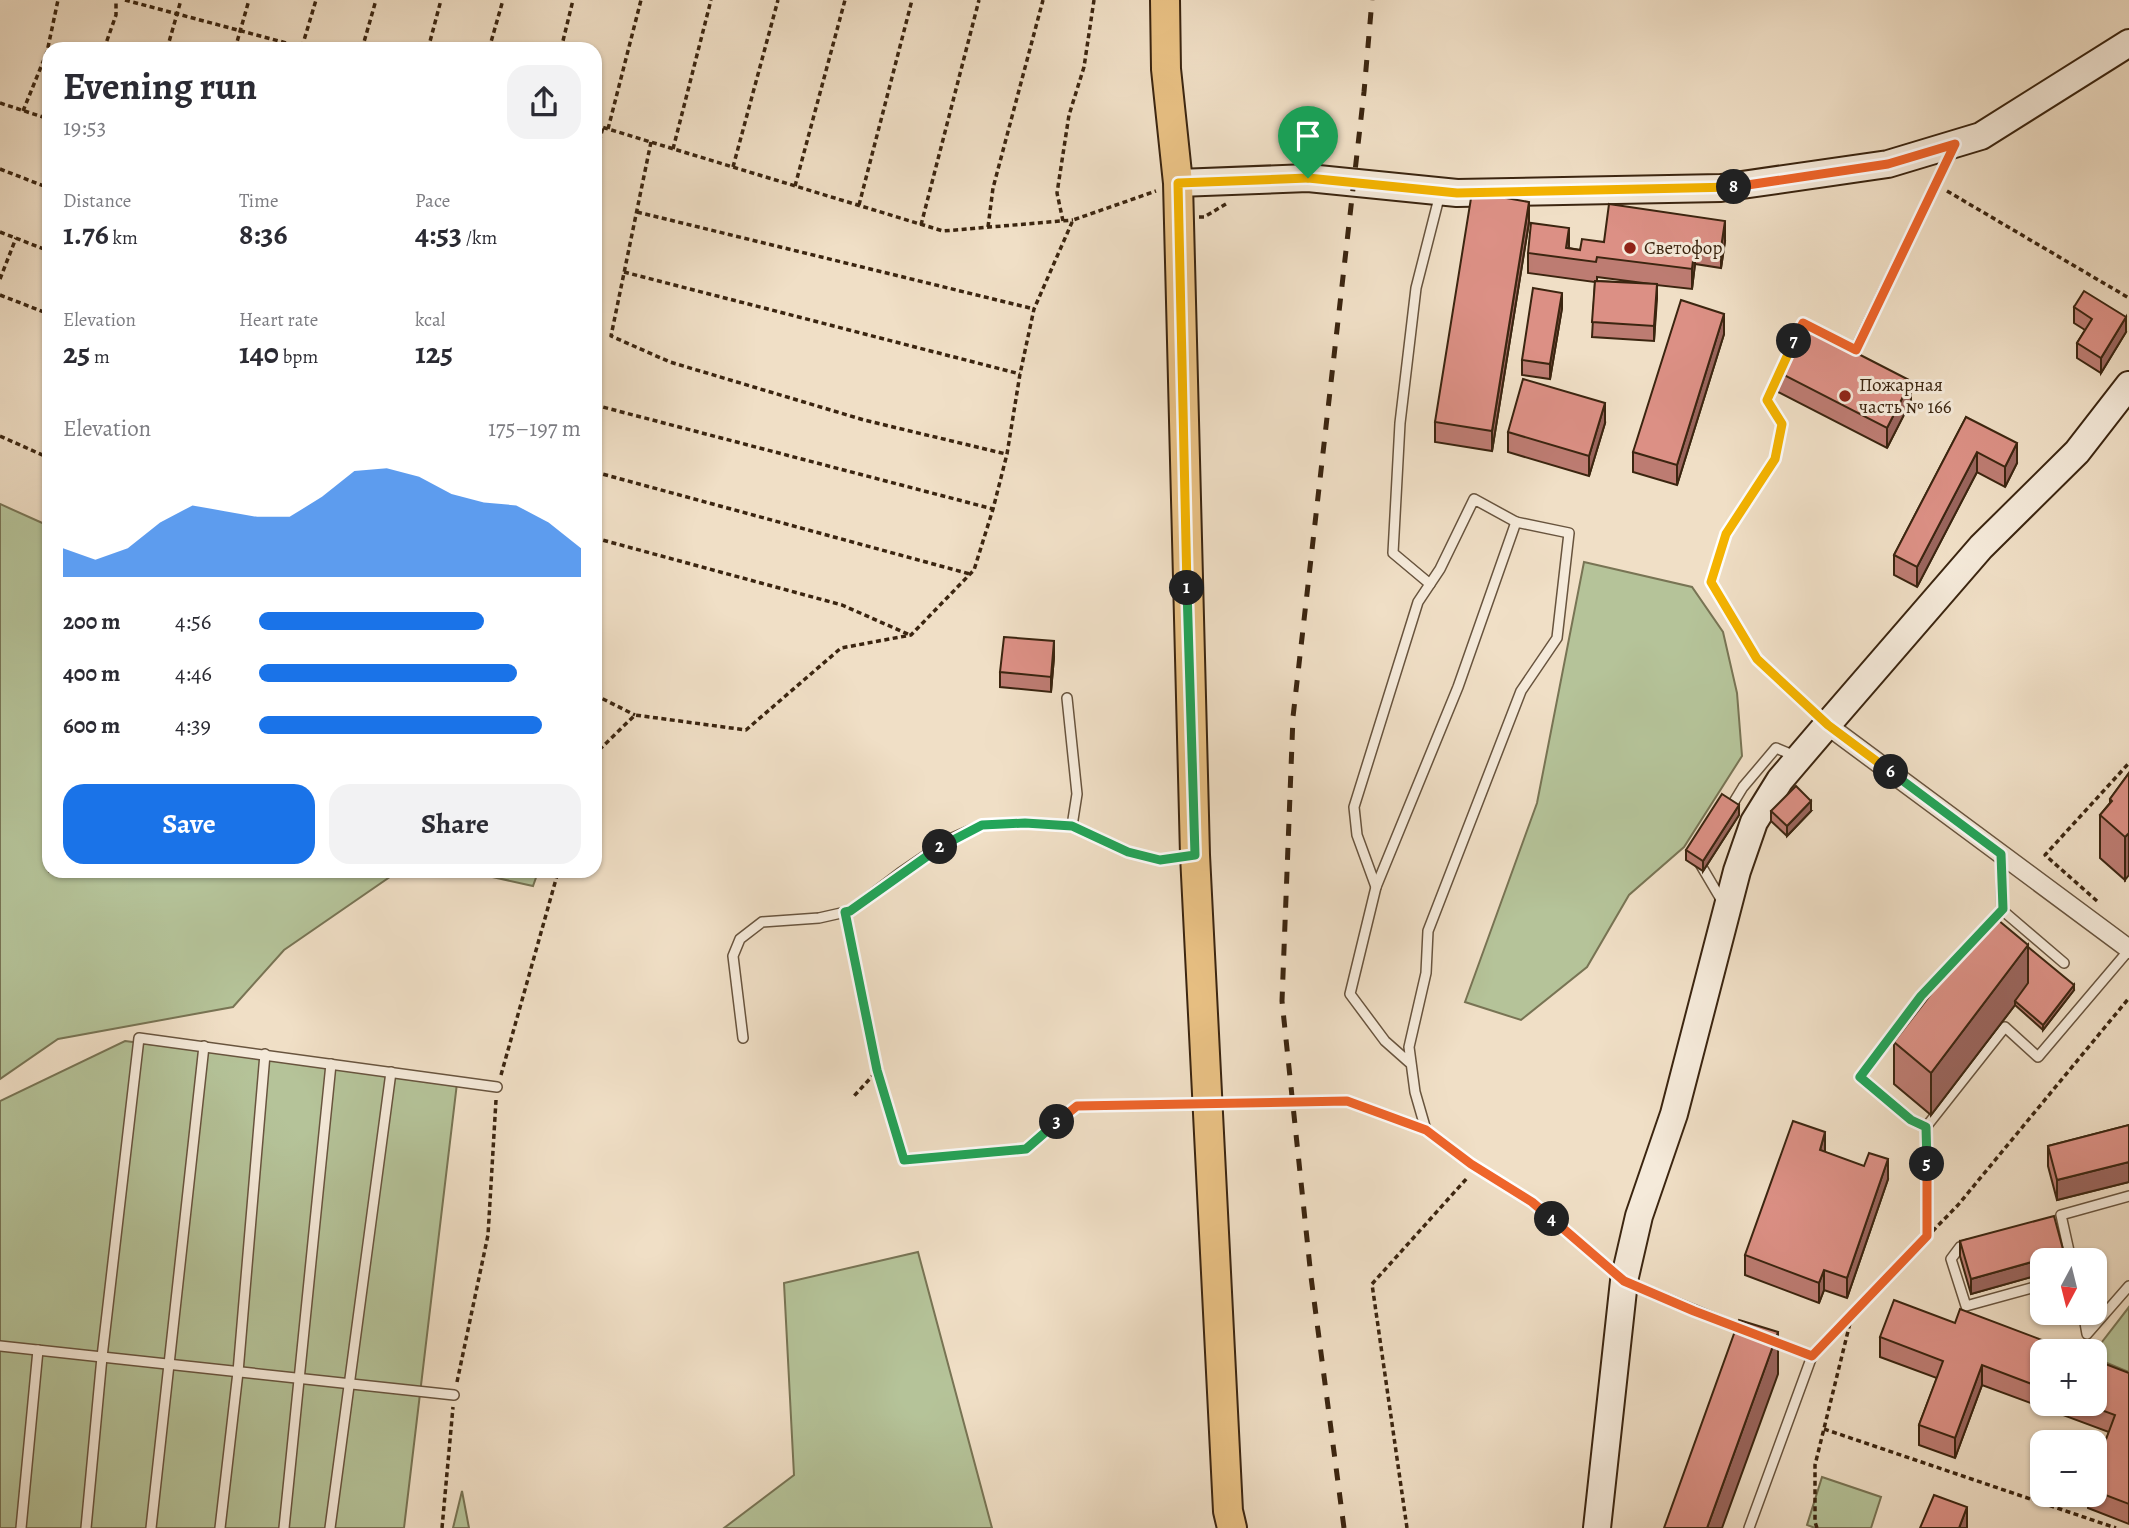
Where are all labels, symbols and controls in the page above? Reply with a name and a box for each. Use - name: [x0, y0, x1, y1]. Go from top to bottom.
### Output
- text: Evening run: [63, 60, 257, 112]
- button: share: [507, 65, 581, 139]
- pin: [1278, 106, 1338, 178]
- text: 19:53: [63, 112, 106, 143]
- icon: arrive: [1289, 117, 1327, 155]
- pin: 8: [1716, 170, 1752, 204]
- text: 8: [1729, 173, 1738, 199]
- text: Distance: [63, 188, 131, 214]
- text: Time: [239, 188, 278, 214]
- text: Pace: [415, 188, 450, 214]
- text: 1.76: [63, 214, 109, 254]
- text: 8:36: [239, 214, 287, 254]
- text: 4:53: [415, 214, 462, 254]
- text: km: [109, 225, 138, 251]
- text: /km: [462, 225, 497, 251]
- place label: Светофор: [1644, 235, 1722, 261]
- marker: Светофор: [1622, 240, 1638, 256]
- text: Elevation: [63, 307, 136, 333]
- text: Heart rate: [239, 307, 318, 333]
- text: kcal: [415, 307, 445, 333]
- pin: 7: [1776, 324, 1812, 358]
- text: 7: [1789, 327, 1798, 353]
- text: 25: [63, 333, 90, 373]
- text: 140: [239, 333, 279, 373]
- text: 125: [415, 333, 453, 373]
- text: m: [90, 344, 110, 370]
- text: bpm: [279, 344, 318, 370]
- place label: Пожарная часть № 166: [1859, 372, 1952, 420]
- marker: Пожарная часть № 166: [1837, 388, 1853, 404]
- text: Elevation: [63, 413, 151, 444]
- text: 175–197 m: [488, 413, 581, 444]
- pin: 1: [1170, 570, 1204, 606]
- text: 1: [1183, 574, 1190, 600]
- text: 200 m: [63, 606, 121, 637]
- text: 4:56: [175, 606, 211, 637]
- text: 400 m: [63, 658, 120, 689]
- text: 4:46: [175, 658, 212, 689]
- text: 600 m: [63, 710, 120, 741]
- text: 4:39: [175, 710, 211, 741]
- pin: 6: [1874, 754, 1909, 790]
- text: 6: [1886, 758, 1895, 784]
- button: Save: [63, 784, 315, 864]
- button: Share: [329, 784, 581, 864]
- pin: 2: [922, 830, 958, 864]
- text: 2: [935, 833, 944, 859]
- pin: 3: [1040, 1104, 1074, 1140]
- text: 3: [1052, 1108, 1061, 1134]
- pin: 5: [1910, 1146, 1944, 1182]
- text: 5: [1922, 1150, 1931, 1176]
- pin: 4: [1534, 1202, 1570, 1236]
- text: 4: [1547, 1205, 1556, 1231]
- north arrow: [2030, 1248, 2107, 1325]
- map controls: [2030, 1248, 2107, 1507]
- button: +: [2030, 1339, 2107, 1416]
- button: −: [2030, 1430, 2107, 1507]

